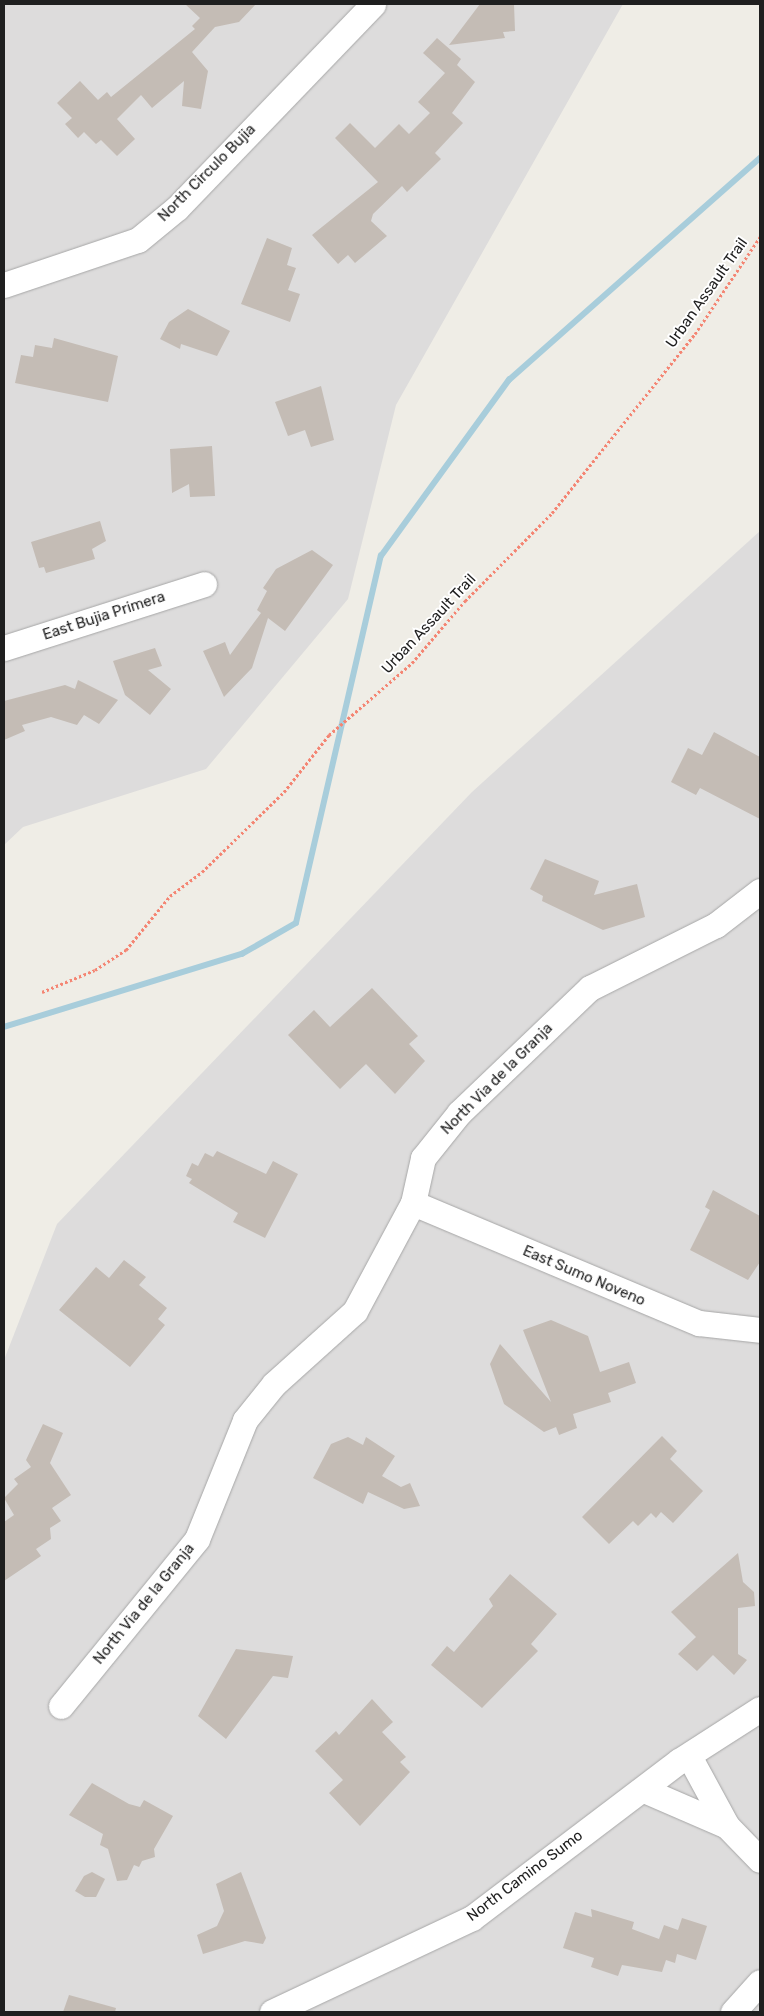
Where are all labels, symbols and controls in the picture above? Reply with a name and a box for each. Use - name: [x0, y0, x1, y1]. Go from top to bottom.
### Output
- street label: North Circulo Bujia: [154, 120, 260, 226]
- street label: Urban Assault Trail: [662, 234, 752, 352]
- street label: Urban Assault Trail: [378, 570, 480, 678]
- street label: East Bujia Primera: [41, 588, 167, 644]
- street label: North Via de la Granja: [437, 1019, 557, 1139]
- street label: East Sumo Noveno: [520, 1242, 648, 1310]
- street label: North Via de la Granja: [90, 1540, 198, 1668]
- street label: North Camino Sumo: [464, 1827, 586, 1925]

